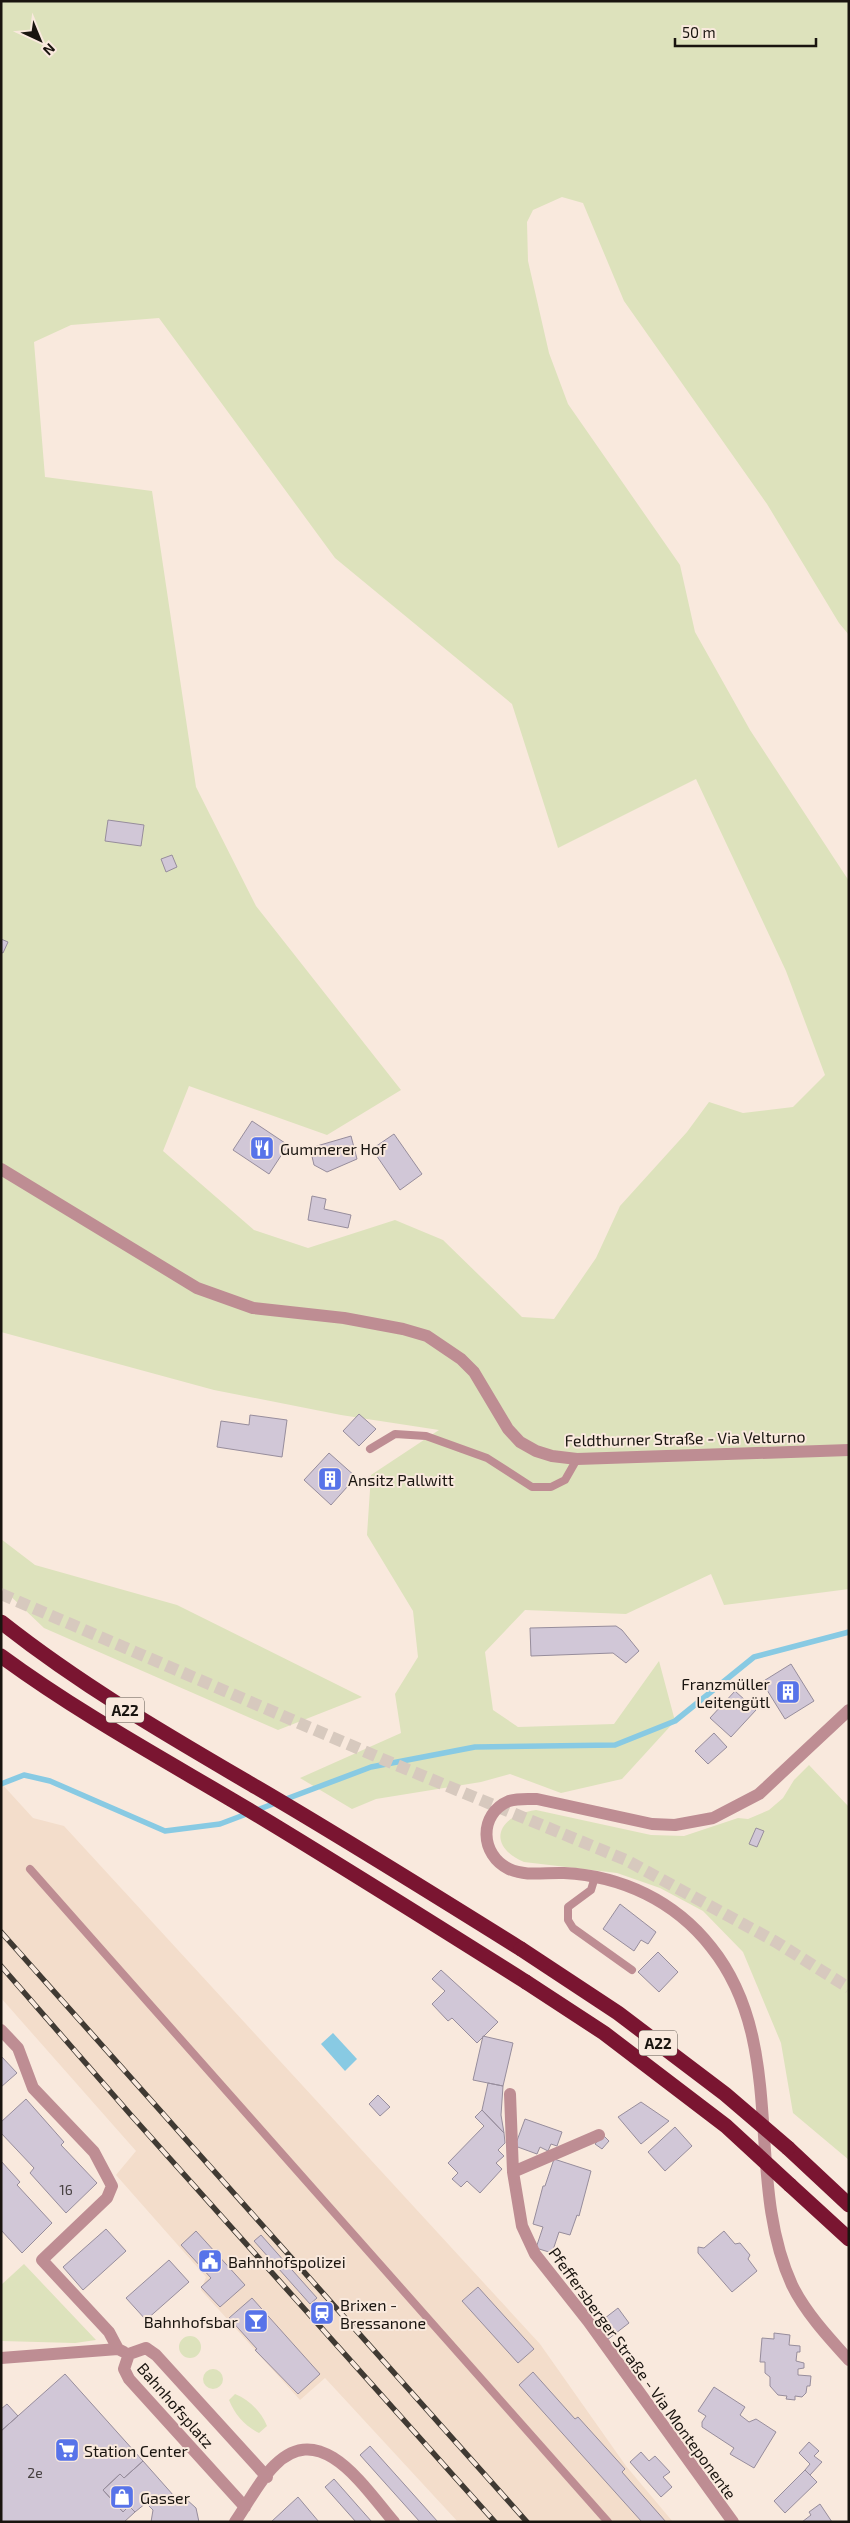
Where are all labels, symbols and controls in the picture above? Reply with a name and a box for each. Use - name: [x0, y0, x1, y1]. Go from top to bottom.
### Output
- north arrow: [15, 15, 65, 65]
- scale bar: [675, 15, 816, 47]
- text: 50 m: [682, 23, 716, 41]
- text: N: [40, 40, 59, 59]
- restaurant icon: Gummerer Hof: [249, 1135, 275, 1161]
- place label: Gummerer Hof: [280, 1139, 387, 1158]
- street label: Feldthurner Straße - Via Velturno: [564, 1426, 806, 1450]
- building icon: Ansitz Pallwitt: [317, 1466, 343, 1492]
- place label: Ansitz Pallwitt: [348, 1470, 454, 1489]
- place label: Franzmüller Leitengütl: [681, 1674, 771, 1711]
- building icon: Franzmüller Leitengütl: [775, 1679, 801, 1705]
- road number: A22: [106, 1698, 144, 1722]
- road number: A22: [639, 2030, 677, 2056]
- house number: 16: [59, 2181, 73, 2198]
- street label: Pfeffersberger Straße - Via Monteponente: [545, 2243, 741, 2503]
- public building icon: Bahnhofspolizei: [197, 2248, 223, 2274]
- place label: Bahnhofspolizei: [228, 2252, 346, 2271]
- place label: Brixen - Bressanone: [340, 2295, 426, 2332]
- station icon: Brixen - Bressanone: [309, 2300, 335, 2326]
- bar icon: Bahnhofsbar: [243, 2308, 269, 2334]
- place label: Bahnhofsbar: [144, 2312, 239, 2331]
- street label: Bahnhofsplatz: [134, 2358, 218, 2452]
- supermarket icon: Station Center: [54, 2437, 80, 2463]
- place label: Station Center: [84, 2441, 188, 2460]
- house number: 2e: [27, 2464, 43, 2481]
- shop icon: Gasser: [109, 2484, 135, 2510]
- place label: Gasser: [140, 2488, 191, 2507]

